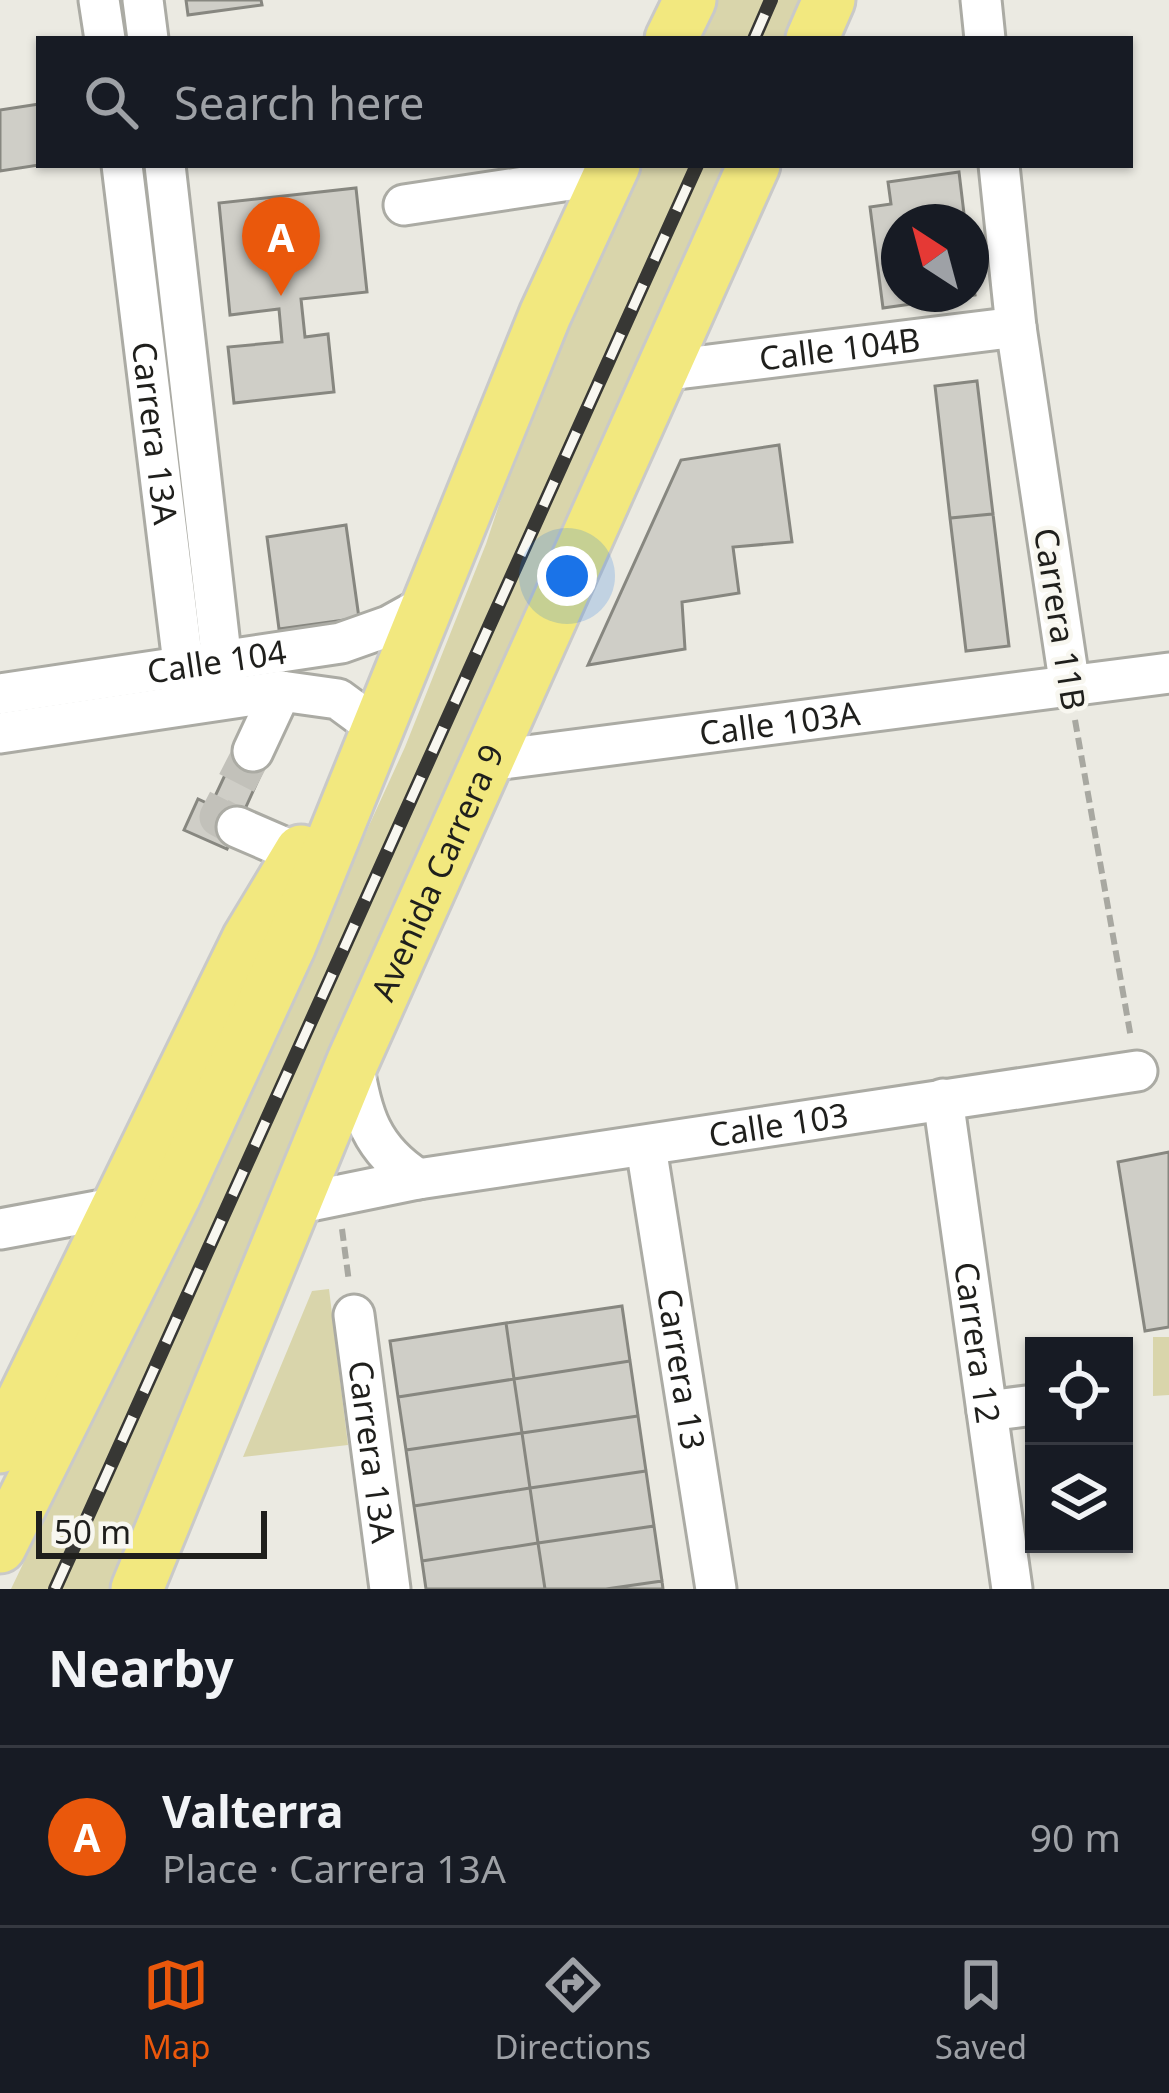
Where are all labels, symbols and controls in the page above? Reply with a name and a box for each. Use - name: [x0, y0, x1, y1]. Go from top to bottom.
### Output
- search box: [36, 36, 1133, 168]
- icon: search: [78, 69, 144, 135]
- text: Search here: [174, 72, 424, 133]
- pin: A: [242, 197, 320, 296]
- north arrow: [881, 204, 989, 312]
- street label: Calle 104B: [757, 316, 923, 381]
- street label: Carrera 13A: [122, 339, 189, 528]
- street label: Carrera 11B: [1024, 525, 1097, 713]
- your location: [537, 546, 597, 606]
- street label: Calle 104: [144, 628, 289, 694]
- street label: Calle 103A: [697, 690, 863, 755]
- street label: Avenida Carrera 9: [360, 737, 514, 1008]
- street label: Calle 103: [706, 1092, 851, 1157]
- street label: Carrera 12: [944, 1259, 1011, 1426]
- street label: Carrera 13: [647, 1285, 717, 1453]
- map controls: [1025, 1337, 1133, 1553]
- button: locate: [1025, 1337, 1133, 1445]
- street label: Carrera 13A: [338, 1358, 407, 1547]
- button: layers: [1025, 1445, 1133, 1553]
- scale bar: [36, 1505, 267, 1558]
- text: 50 m: [54, 1509, 131, 1554]
- text: Nearby: [48, 1632, 234, 1702]
- text: Valterra: [162, 1780, 343, 1841]
- text: A: [74, 1810, 101, 1863]
- text: 90 m: [1030, 1810, 1121, 1863]
- text: Place · Carrera 13A: [162, 1841, 506, 1894]
- tab: Map: [142, 1952, 211, 2069]
- tab: Directions: [494, 1952, 651, 2069]
- tab: Saved: [935, 1952, 1027, 2069]

